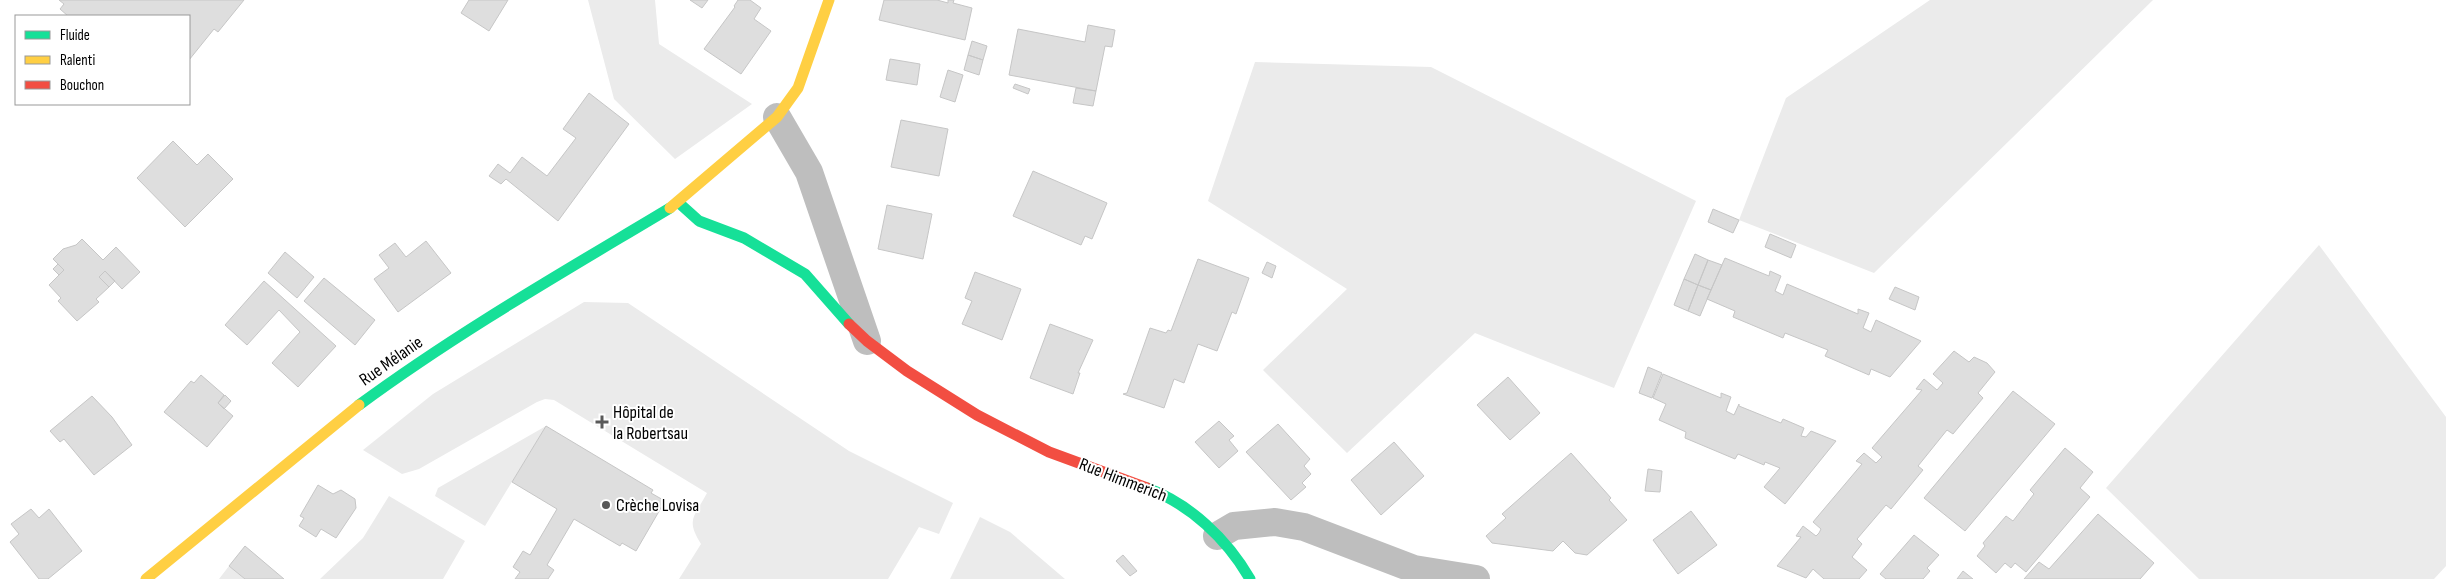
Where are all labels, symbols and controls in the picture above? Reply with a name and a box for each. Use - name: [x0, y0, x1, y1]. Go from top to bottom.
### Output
- legend: [15, 15, 190, 105]
- text: Fluide: [60, 26, 90, 45]
- text: Ralenti: [60, 51, 95, 70]
- text: Bouchon: [60, 76, 104, 95]
- street label: Rue Mélanie: [355, 332, 427, 390]
- place label: Hôpital de la Robertsau: [613, 402, 688, 444]
- marker: Hôpital de la Robertsau: [595, 415, 609, 429]
- street label: Rue Himmerich: [1076, 454, 1170, 506]
- place label: Crèche Lovisa: [616, 495, 699, 516]
- marker: Crèche Lovisa: [600, 499, 612, 511]

